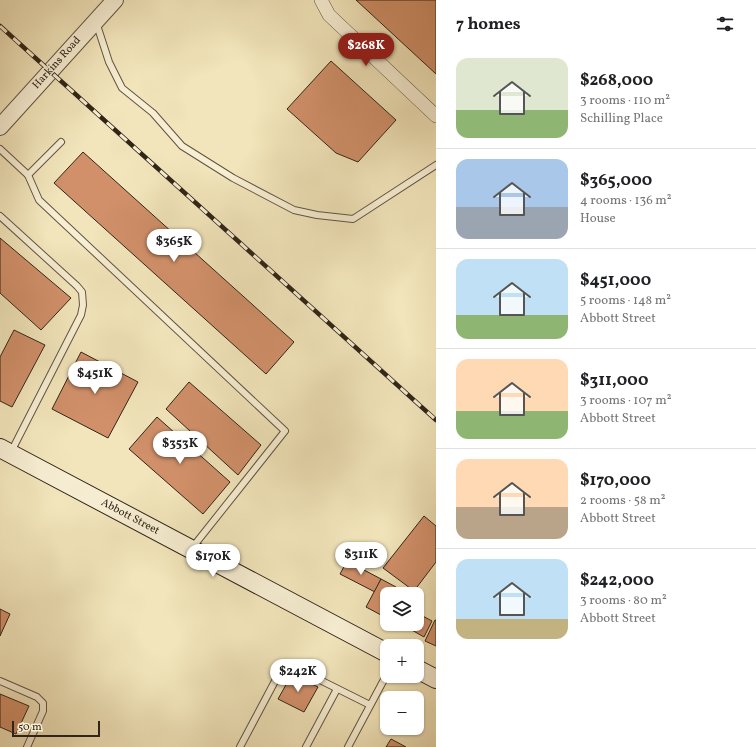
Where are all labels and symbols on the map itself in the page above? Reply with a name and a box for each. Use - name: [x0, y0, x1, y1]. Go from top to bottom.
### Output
- street label: Harkins Road: [29, 33, 85, 93]
- pin: $268K: [338, 33, 394, 67]
- pin: $365K: [146, 229, 202, 263]
- pin: $451K: [67, 361, 123, 395]
- pin: $353K: [152, 431, 208, 465]
- street label: Abbott Street: [98, 495, 162, 539]
- pin: $311K: [333, 542, 389, 576]
- pin: $170K: [185, 544, 241, 578]
- pin: $242K: [270, 659, 326, 693]
- scale bar: [12, 719, 100, 738]

